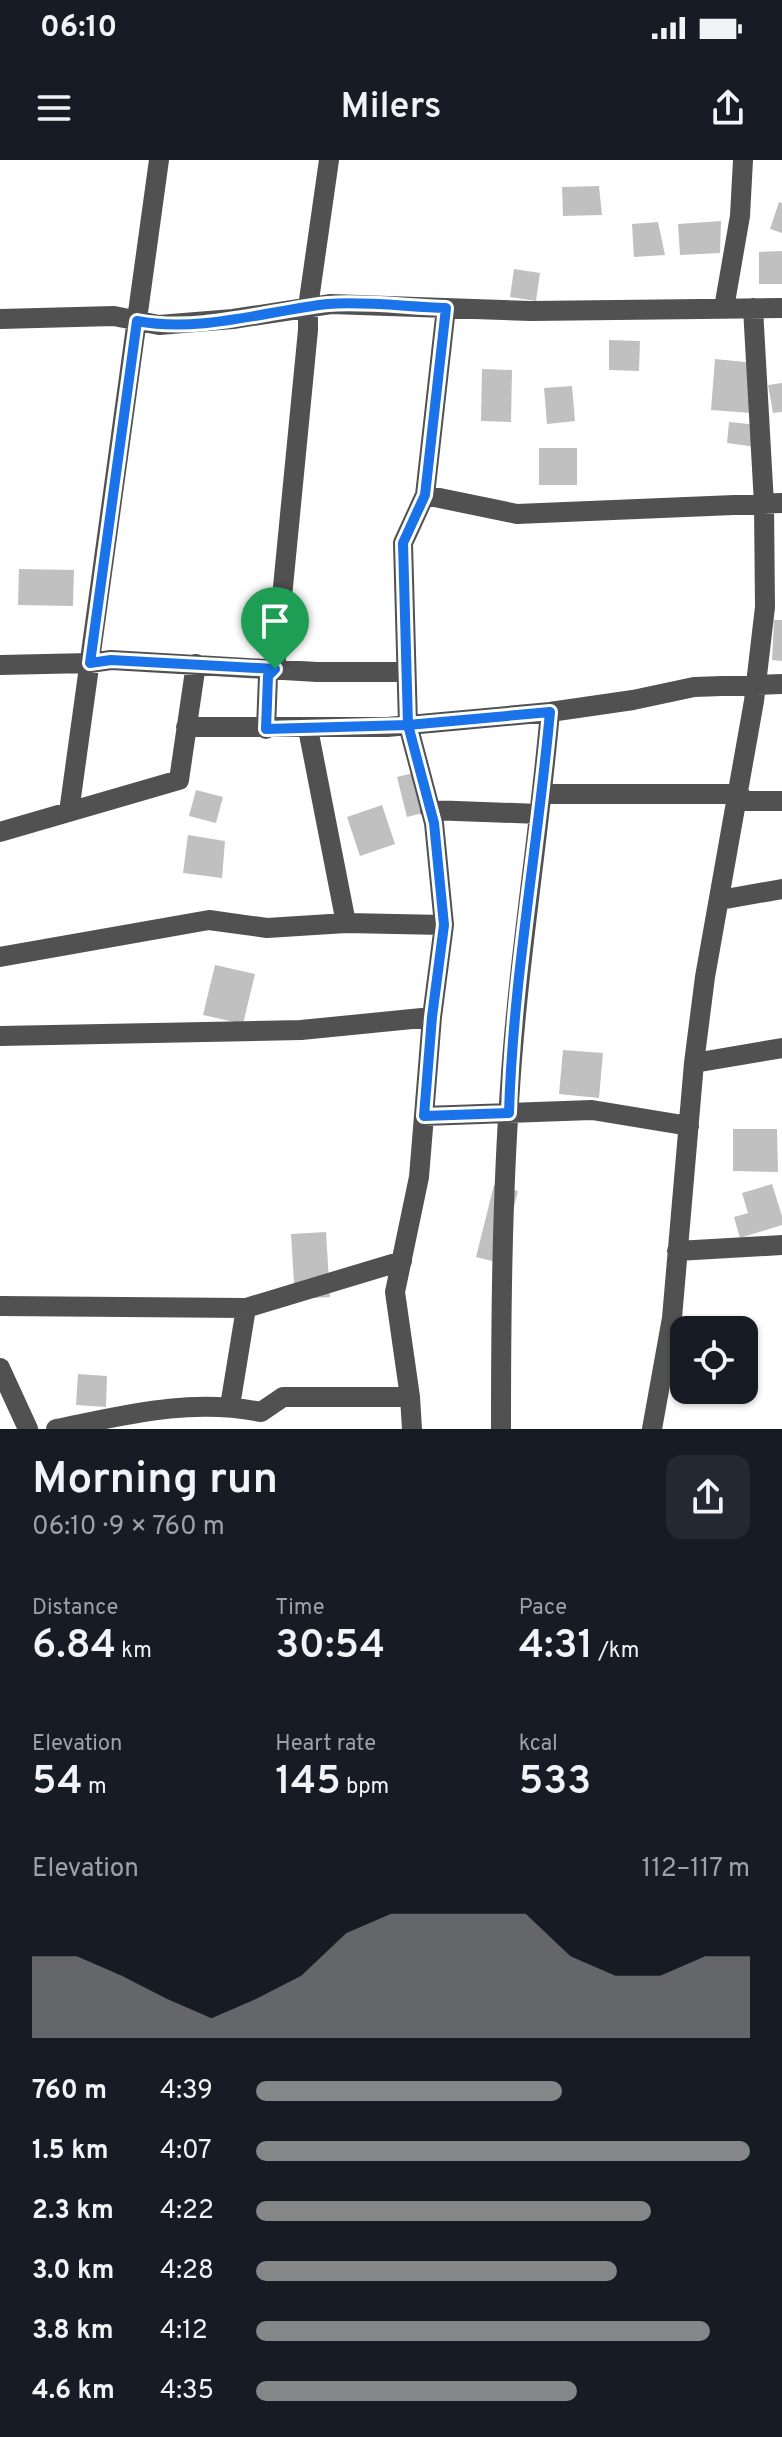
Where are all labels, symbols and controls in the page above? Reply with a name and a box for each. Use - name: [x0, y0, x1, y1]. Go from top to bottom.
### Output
- text: 06:10: [40, 10, 117, 47]
- text: Milers: [341, 85, 441, 131]
- icon: menu: [32, 86, 76, 130]
- icon: share: [706, 86, 750, 130]
- pin: [241, 587, 309, 669]
- icon: arrive: [253, 599, 297, 643]
- map controls: [670, 1316, 758, 1404]
- button: locate: [670, 1316, 758, 1404]
- text: Morning run: [32, 1453, 278, 1509]
- button: share: [666, 1455, 750, 1539]
- text: 06:10 · 9 × 760 m: [32, 1511, 225, 1544]
- text: Distance: [32, 1595, 118, 1622]
- text: Time: [275, 1595, 325, 1622]
- text: Pace: [519, 1595, 567, 1622]
- text: 6.84: [32, 1622, 116, 1672]
- text: 30:54: [275, 1622, 385, 1672]
- text: 4:31: [519, 1622, 593, 1672]
- text: km: [116, 1638, 152, 1665]
- text: /km: [593, 1638, 639, 1665]
- text: Elevation: [32, 1731, 122, 1758]
- text: Heart rate: [275, 1731, 376, 1758]
- text: kcal: [519, 1731, 558, 1758]
- text: 54: [32, 1758, 83, 1808]
- text: 145: [275, 1758, 341, 1808]
- text: 533: [519, 1758, 591, 1808]
- text: m: [83, 1774, 107, 1801]
- text: bpm: [341, 1774, 389, 1801]
- text: Elevation: [32, 1853, 139, 1886]
- text: 112–117 m: [641, 1853, 750, 1886]
- text: 760 m: [32, 2075, 107, 2108]
- text: 4:39: [160, 2075, 213, 2108]
- text: 1.5 km: [32, 2135, 109, 2168]
- text: 4:07: [160, 2135, 211, 2168]
- text: 2.3 km: [32, 2195, 114, 2228]
- text: 4:22: [160, 2195, 214, 2228]
- text: 3.0 km: [32, 2255, 114, 2288]
- text: 4:28: [160, 2255, 214, 2288]
- text: 3.8 km: [32, 2315, 114, 2348]
- text: 4:12: [160, 2315, 208, 2348]
- text: 4.6 km: [32, 2375, 115, 2408]
- text: 4:35: [160, 2375, 214, 2408]

